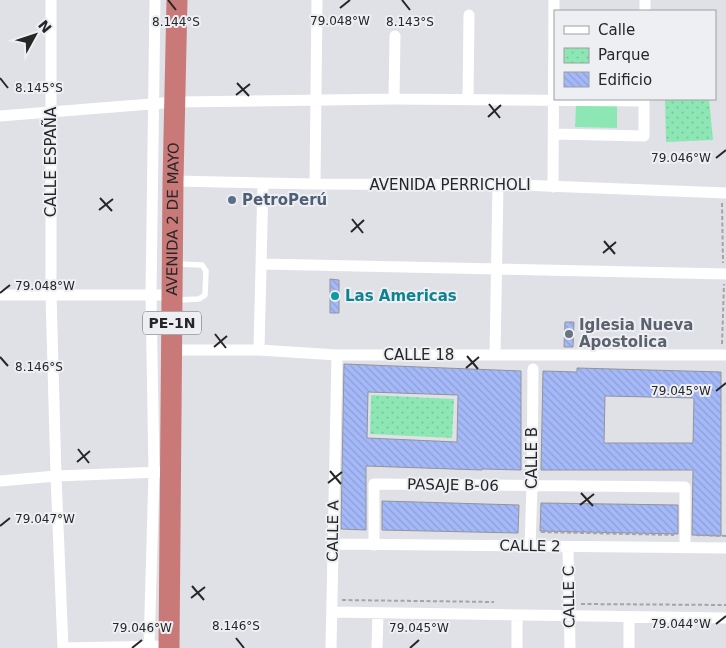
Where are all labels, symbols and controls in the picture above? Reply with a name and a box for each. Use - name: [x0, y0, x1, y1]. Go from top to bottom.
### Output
- north arrow: [10, 10, 60, 60]
- legend: [554, 10, 716, 100]
- text: 79.048°W: [310, 14, 370, 28]
- text: 8.144°S: [152, 15, 200, 29]
- text: 8.143°S: [386, 15, 434, 29]
- text: N: [35, 17, 55, 36]
- text: Calle: [598, 21, 635, 39]
- text: Parque: [598, 46, 650, 64]
- text: Edificio: [598, 71, 652, 89]
- text: 8.145°S: [15, 81, 63, 95]
- street label: CALLE ESPAÑA: [41, 106, 60, 217]
- street label: AVENIDA 2 DE MAYO: [163, 142, 183, 296]
- text: 79.046°W: [651, 151, 711, 165]
- street label: AVENIDA PERRICHOLI: [369, 176, 531, 194]
- place label: PetroPerú: [242, 191, 327, 209]
- marker: PetroPerú: [226, 194, 238, 206]
- text: 79.048°W: [15, 279, 75, 293]
- place label: Las Americas: [345, 287, 457, 305]
- marker: Las Americas: [329, 290, 341, 302]
- road number: PE-1N: [143, 312, 201, 334]
- place label: Iglesia Nueva Apostolica: [579, 316, 693, 351]
- marker: Iglesia Nueva Apostolica: [563, 328, 575, 340]
- street label: CALLE 18: [384, 346, 454, 364]
- text: 8.146°S: [15, 360, 63, 374]
- text: 79.045°W: [651, 384, 711, 398]
- street label: CALLE B: [523, 427, 541, 489]
- street label: PASAJE B-06: [407, 475, 499, 495]
- street label: CALLE A: [323, 499, 343, 562]
- text: 79.047°W: [15, 512, 75, 526]
- street label: CALLE 2: [499, 536, 561, 556]
- street label: CALLE C: [559, 566, 579, 628]
- text: 79.044°W: [651, 617, 711, 631]
- text: 8.146°S: [212, 619, 260, 633]
- text: 79.046°W: [112, 621, 172, 635]
- text: 79.045°W: [389, 621, 449, 635]

